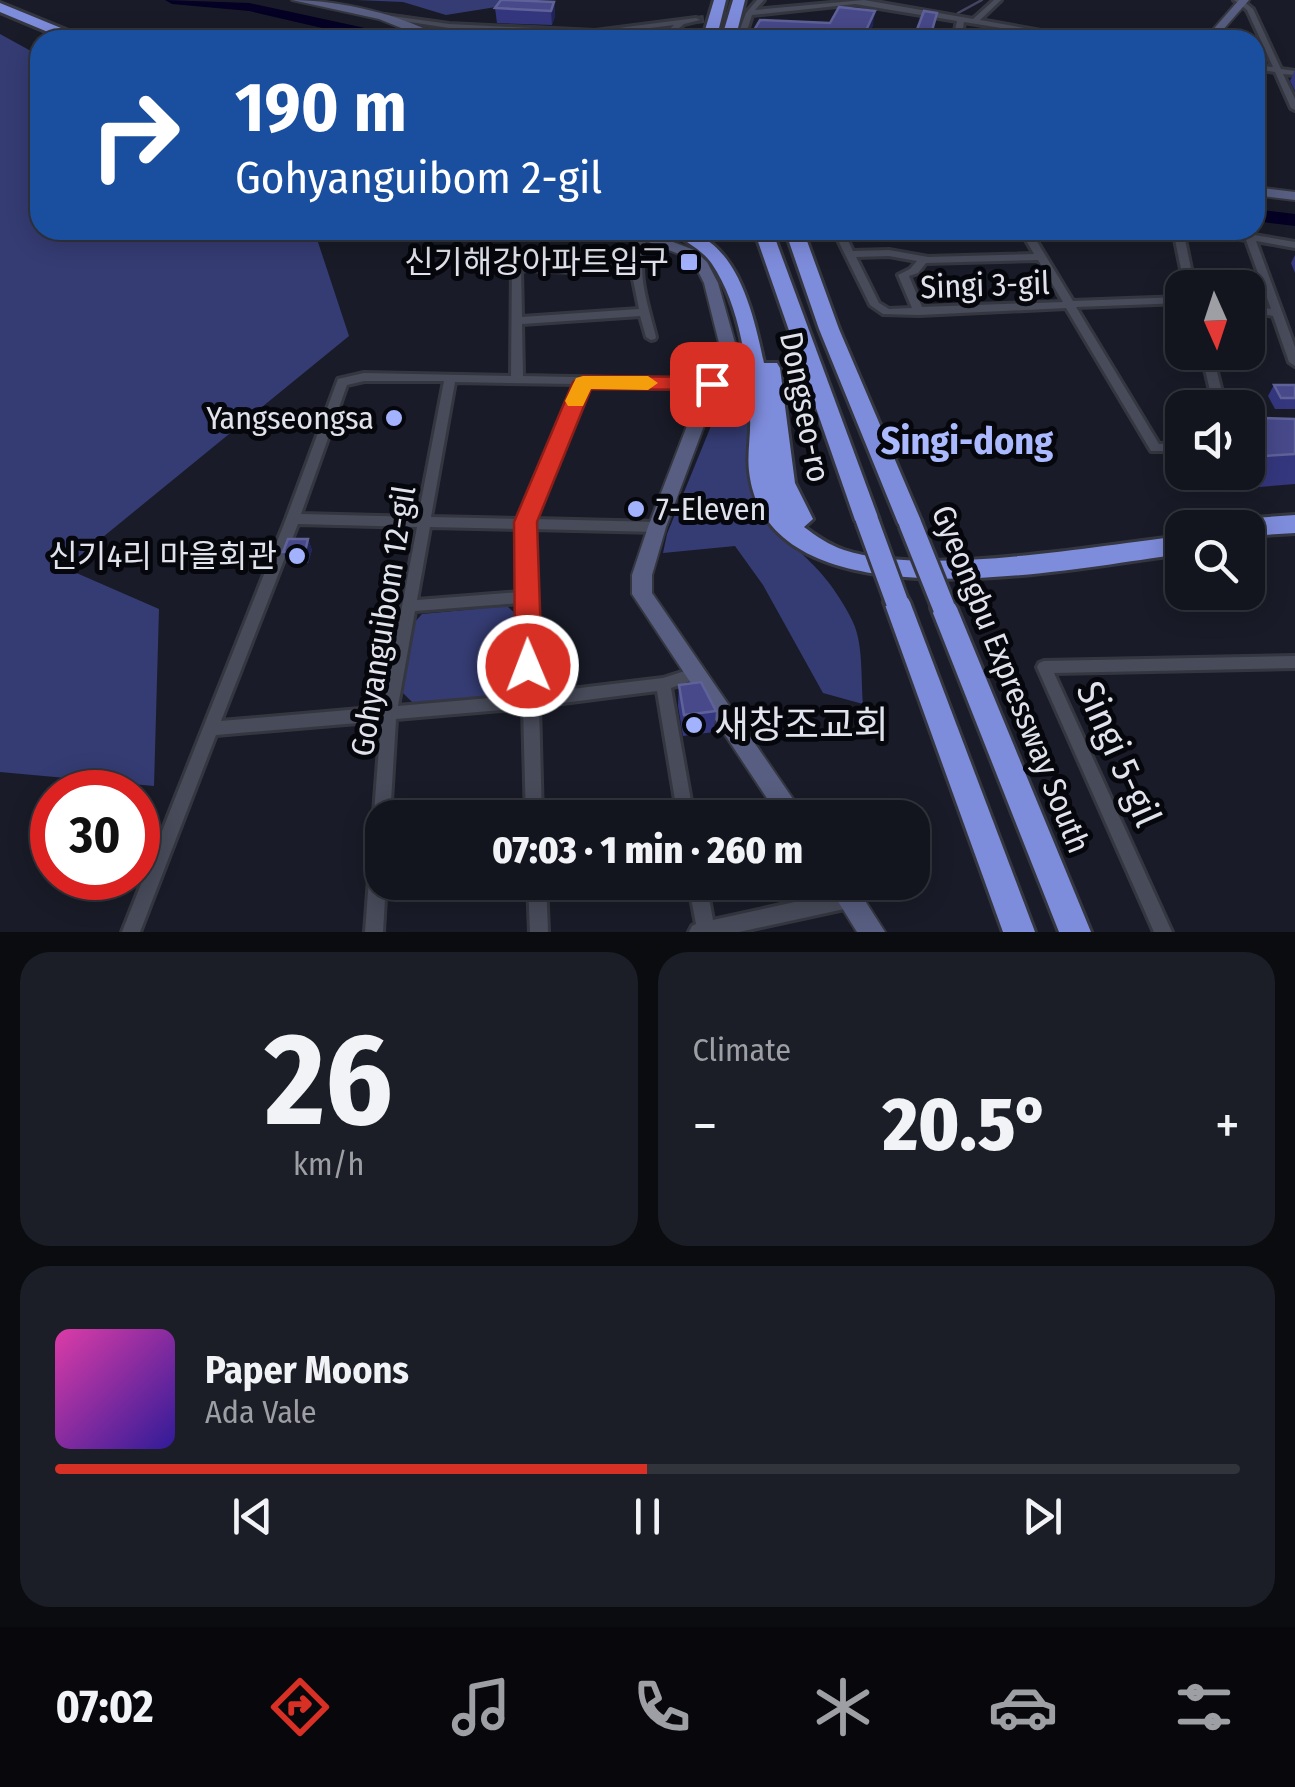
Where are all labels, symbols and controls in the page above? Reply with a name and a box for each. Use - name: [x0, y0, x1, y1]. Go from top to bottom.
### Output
- text: 190 m: [235, 66, 407, 150]
- icon: right: [70, 70, 200, 200]
- text: Gohyanguibom 2-gil: [235, 151, 602, 205]
- place label: 신기해강아파트입구: [404, 243, 669, 281]
- marker: 신기해강아파트입구: [678, 251, 700, 273]
- street label: Singi 3-gil: [920, 264, 1050, 306]
- north arrow: [1165, 270, 1265, 370]
- map controls: [1165, 270, 1265, 610]
- street label: Dongseo-ro: [772, 329, 838, 485]
- pin: [670, 342, 755, 427]
- icon: arrive: [685, 357, 740, 412]
- button: sound: [1165, 390, 1265, 490]
- place label: Yangseongsa: [206, 399, 374, 437]
- marker: Yangseongsa: [383, 407, 405, 429]
- district label: Singi-dong: [881, 418, 1053, 464]
- street label: Gohyanguibom 12-gil: [343, 483, 423, 759]
- place label: 7-Eleven: [656, 490, 766, 528]
- marker: 7-Eleven: [625, 498, 647, 520]
- street label: Gyeongbu Expressway South: [924, 500, 1098, 858]
- button: search: [1165, 510, 1265, 610]
- place label: 신기4리 마을회관: [48, 537, 277, 575]
- marker: 신기4리 마을회관: [286, 545, 308, 567]
- position arrow: [476, 614, 580, 718]
- street label: Singi 5-gil: [1067, 674, 1171, 834]
- place label: 새창조교회: [714, 702, 889, 748]
- marker: 새창조교회: [683, 714, 705, 736]
- speed limit sign: 30: [30, 770, 160, 900]
- text: 07:03 · 1 min · 260 m: [492, 827, 803, 873]
- text: 26: [265, 1002, 393, 1158]
- text: Climate: [693, 1031, 791, 1069]
- text: 20.5°: [883, 1080, 1050, 1170]
- text: −: [693, 1093, 717, 1159]
- text: +: [1215, 1093, 1240, 1159]
- text: km/h: [293, 1145, 364, 1183]
- text: Paper Moons: [205, 1347, 409, 1393]
- text: Ada Vale: [205, 1393, 317, 1431]
- icon: previous: [225, 1489, 280, 1544]
- icon: pause: [620, 1489, 675, 1544]
- icon: next: [1015, 1489, 1070, 1544]
- icon: directions: [265, 1672, 335, 1742]
- icon: music: [446, 1672, 516, 1742]
- icon: phone: [627, 1672, 697, 1742]
- icon: climate: [808, 1672, 878, 1742]
- icon: car: [988, 1672, 1058, 1742]
- icon: filters: [1169, 1672, 1239, 1742]
- text: 07:02: [55, 1680, 154, 1734]

